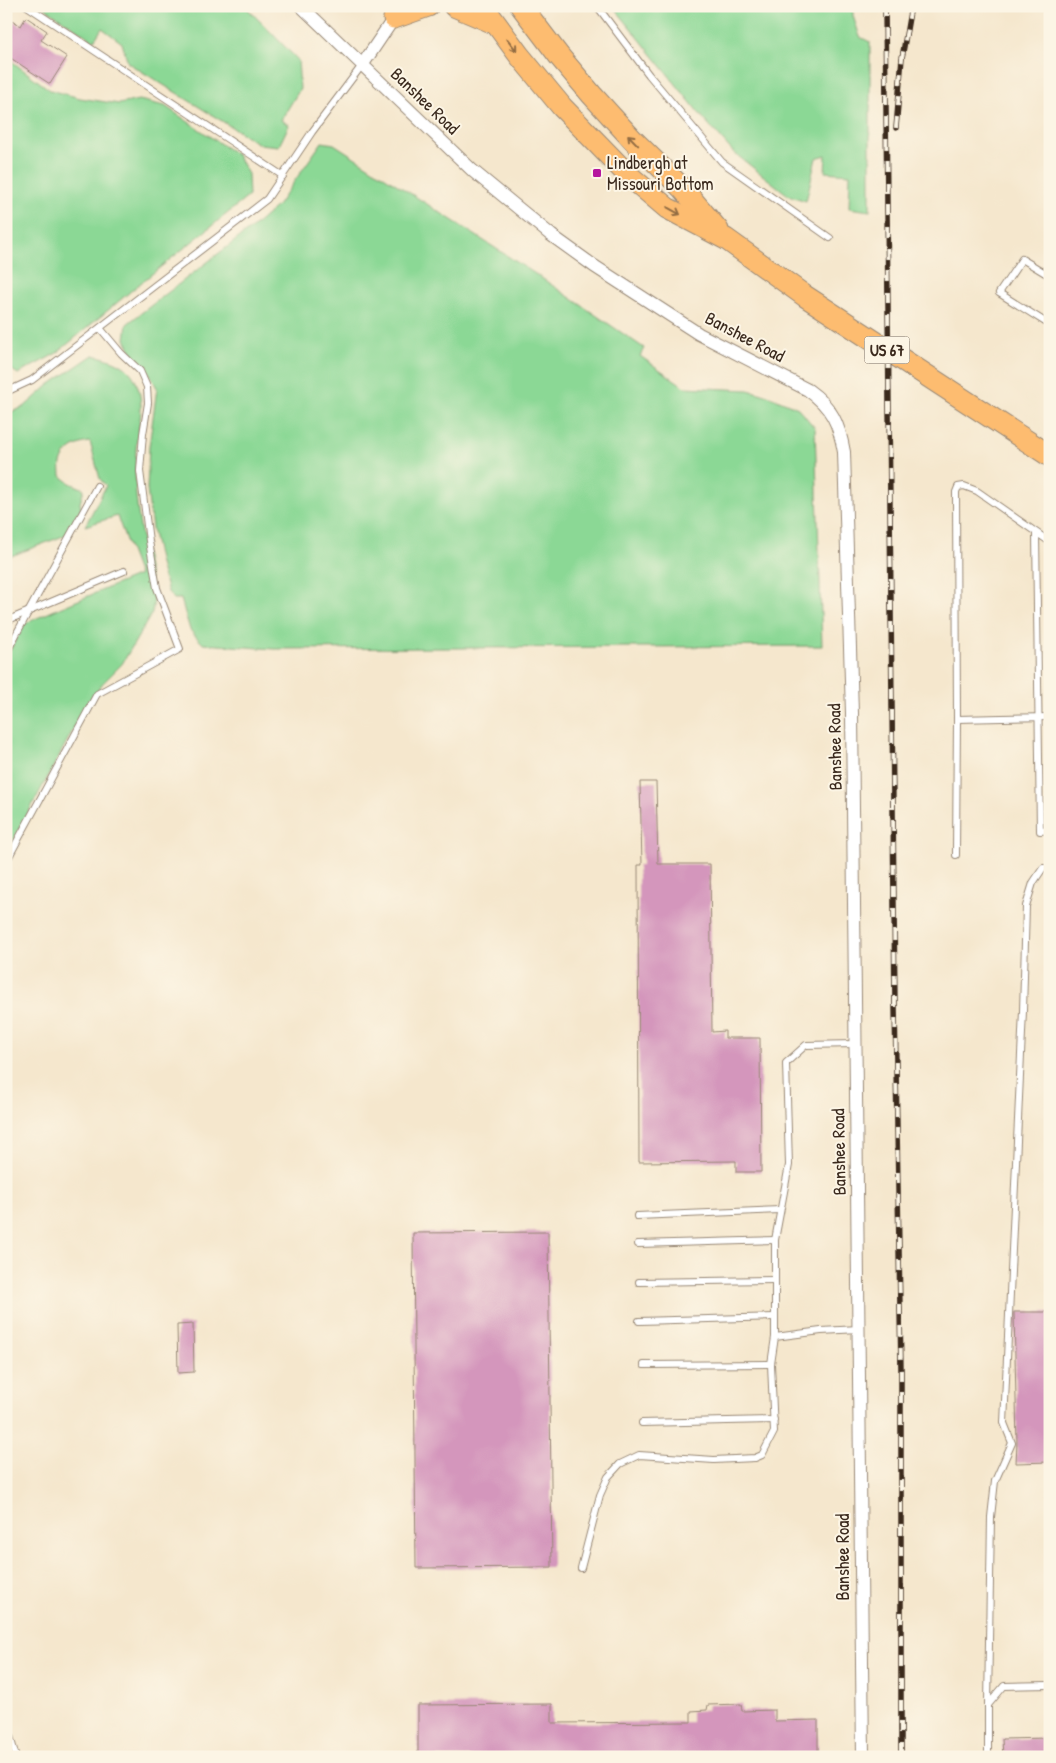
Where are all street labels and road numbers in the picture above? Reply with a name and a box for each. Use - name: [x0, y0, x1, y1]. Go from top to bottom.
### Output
- street label: Banshee Road: [385, 62, 465, 140]
- street label: Banshee Road: [701, 305, 789, 368]
- road number: US 67: [864, 336, 910, 364]
- street label: Banshee Road: [821, 703, 848, 791]
- street label: Banshee Road: [825, 1108, 852, 1196]
- street label: Banshee Road: [830, 1514, 855, 1600]

